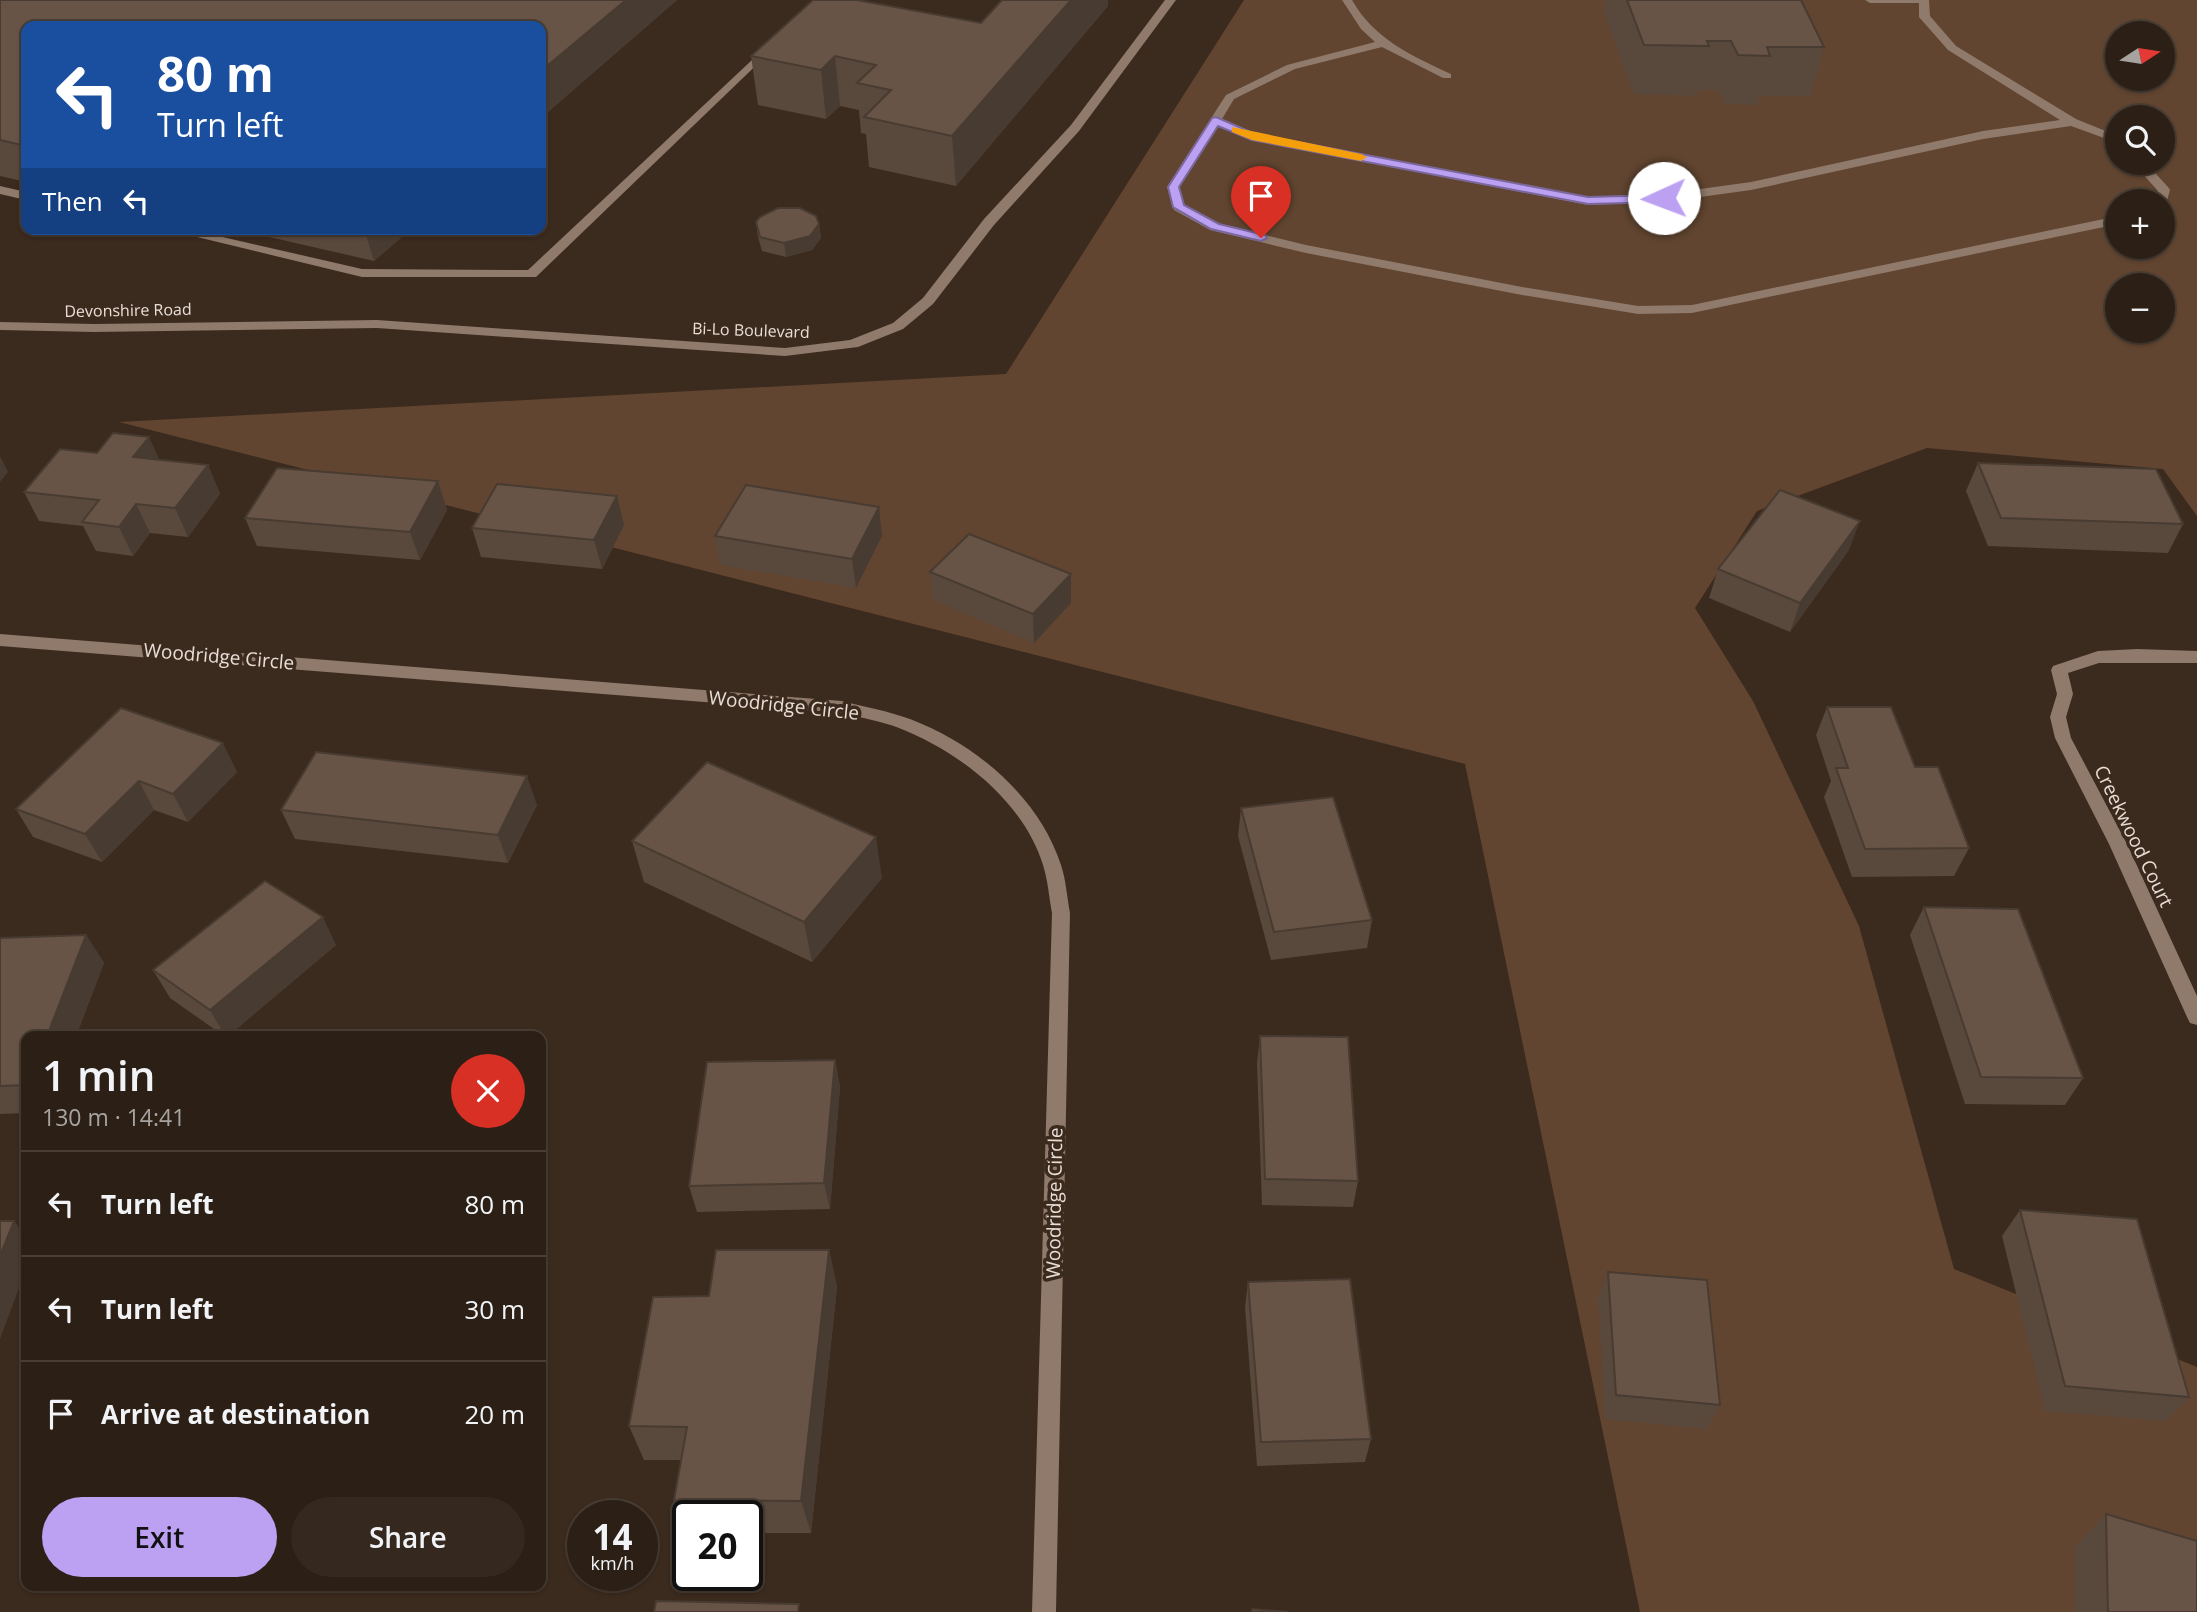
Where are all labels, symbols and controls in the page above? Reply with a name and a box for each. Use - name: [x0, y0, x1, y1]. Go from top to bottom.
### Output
- north arrow: [2105, 21, 2175, 91]
- map controls: [2105, 21, 2175, 343]
- text: 80 m: [157, 40, 274, 106]
- icon: left: [42, 49, 133, 140]
- text: Turn left: [157, 103, 283, 146]
- button: search: [2105, 105, 2175, 175]
- position arrow: [1627, 161, 1701, 235]
- pin: [1231, 166, 1291, 238]
- icon: arrive: [1242, 177, 1280, 215]
- icon: left: [117, 182, 155, 220]
- text: Then: [42, 183, 103, 219]
- button: +: [2105, 189, 2175, 259]
- button: −: [2105, 273, 2175, 343]
- street label: Devonshire Road: [64, 298, 192, 322]
- street label: Bi-Lo Boulevard: [692, 317, 810, 343]
- street label: Woodridge Circle: [143, 636, 295, 676]
- street label: Woodridge Circle: [707, 684, 861, 726]
- street label: Creekwood Court: [2088, 761, 2180, 911]
- text: 1 min: [42, 1046, 155, 1103]
- button: close: [451, 1054, 525, 1128]
- text: 130 m · 14:41: [42, 1101, 185, 1133]
- street label: Woodridge Circle: [1040, 1127, 1068, 1279]
- icon: left: [42, 1185, 80, 1223]
- text: Turn left: [101, 1186, 213, 1222]
- text: 80 m: [464, 1186, 525, 1222]
- icon: left: [42, 1290, 80, 1328]
- text: Turn left: [101, 1291, 213, 1327]
- text: 30 m: [464, 1291, 525, 1327]
- icon: arrive: [42, 1395, 80, 1433]
- text: Arrive at destination: [101, 1396, 370, 1432]
- text: 20 m: [464, 1396, 525, 1432]
- button: Exit: [42, 1497, 277, 1577]
- button: Share: [291, 1497, 525, 1577]
- speed limit sign: 20: [672, 1500, 763, 1591]
- text: 14: [592, 1513, 633, 1560]
- text: km/h: [591, 1551, 634, 1575]

